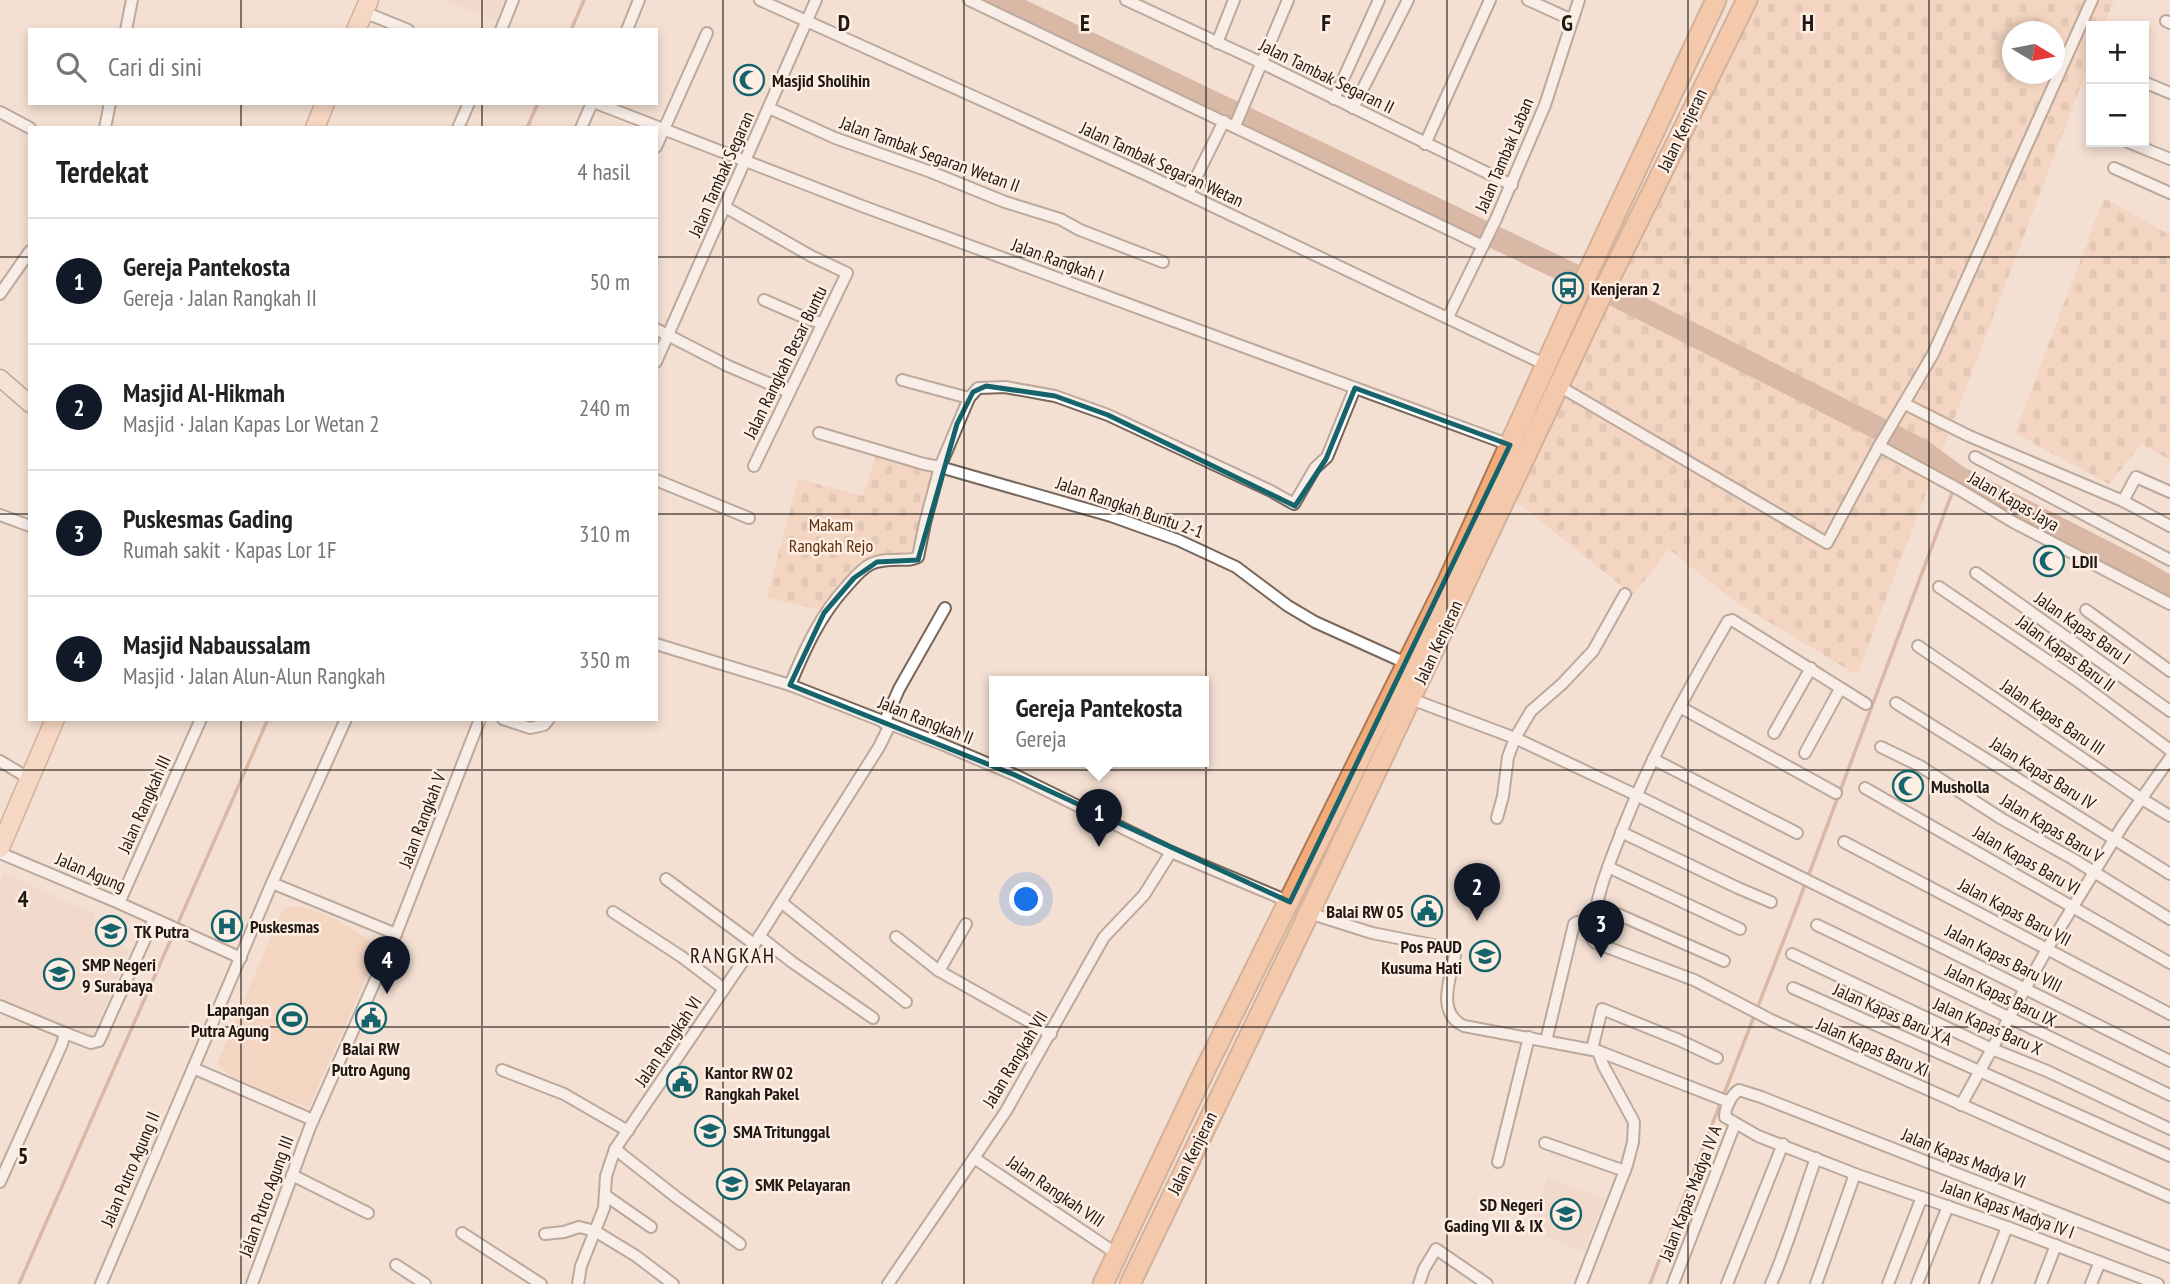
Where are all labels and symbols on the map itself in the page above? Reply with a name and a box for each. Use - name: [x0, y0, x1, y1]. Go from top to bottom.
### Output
- text: D: [838, 8, 850, 37]
- text: E: [1080, 8, 1090, 37]
- text: F: [1321, 8, 1331, 37]
- text: G: [1561, 8, 1573, 37]
- text: H: [1802, 8, 1814, 37]
- north arrow: [2002, 21, 2065, 84]
- street label: Jalan Tambak Segaran II: [1255, 33, 1398, 119]
- mosque icon: Masjid Sholihin: [732, 63, 766, 97]
- place label: Masjid Sholihin: [772, 69, 870, 92]
- street label: Jalan Kenjeran: [1652, 85, 1712, 176]
- street label: Jalan Tambak Laban: [1469, 94, 1538, 217]
- street label: Jalan Tambak Segaran: [683, 108, 759, 241]
- street label: Jalan Tambak Segaran Wetan II: [836, 110, 1023, 197]
- street label: Jalan Tambak Segaran Wetan: [1076, 116, 1247, 212]
- street label: Jalan Rangkah I: [1008, 232, 1107, 287]
- bus stop icon: Kenjeran 2: [1551, 271, 1585, 305]
- place label: Kenjeran 2: [1591, 277, 1660, 300]
- street label: Jalan Rangkah Besar Buntu: [738, 282, 832, 443]
- street label: Jalan Kapas Jaya: [1964, 465, 2063, 536]
- street label: Jalan Rangkah Buntu 2-1: [1052, 471, 1207, 543]
- park label: Makam Rangkah Rejo: [789, 513, 873, 557]
- mosque icon: LDII: [2032, 544, 2066, 578]
- place label: LDII: [2072, 550, 2098, 573]
- street label: Jalan Kapas Baru I: [2030, 586, 2135, 669]
- street label: Jalan Kenjeran: [1408, 597, 1467, 688]
- street label: Jalan Kapas Baru II: [2012, 609, 2120, 696]
- street label: Jalan Kapas Baru III: [1996, 673, 2109, 760]
- street label: Jalan Rangkah II: [874, 690, 977, 749]
- street label: Jalan Kapas Baru IV: [1985, 731, 2101, 815]
- street label: Jalan Rangkah III: [112, 752, 176, 857]
- street label: Jalan Rangkah V: [393, 769, 451, 872]
- mosque icon: Musholla: [1891, 769, 1925, 803]
- place label: Musholla: [1931, 775, 1990, 798]
- street label: Jalan Kapas Baru V: [1996, 788, 2108, 868]
- pin: 1: [1076, 789, 1122, 847]
- street label: Jalan Kapas Baru VI: [1969, 820, 2085, 900]
- street label: Jalan Agung: [52, 847, 129, 897]
- pin: 2: [1454, 863, 1500, 921]
- street label: Jalan Kapas Baru VII: [1954, 872, 2075, 951]
- your location: [1009, 882, 1043, 916]
- text: 4: [18, 884, 29, 913]
- public building icon: Balai RW 05: [1410, 894, 1444, 928]
- place label: Balai RW 05: [1326, 900, 1404, 923]
- pin: 3: [1578, 900, 1624, 958]
- hospital icon: Puskesmas: [210, 909, 244, 943]
- school or university icon: TK Putra: [94, 914, 128, 948]
- place label: Puskesmas: [250, 915, 319, 938]
- street label: Jalan Kapas Baru VIII: [1941, 918, 2066, 997]
- place label: TK Putra: [134, 920, 189, 943]
- place label: Pos PAUD Kusuma Hati: [1381, 935, 1462, 979]
- pin: 4: [364, 936, 410, 994]
- school or university icon: Pos PAUD Kusuma Hati: [1468, 939, 1502, 973]
- district label: RANGKAH: [690, 942, 776, 969]
- place label: SMP Negeri 9 Surabaya: [82, 953, 156, 997]
- school or university icon: SMP Negeri 9 Surabaya: [42, 957, 76, 991]
- street label: Jalan Kapas Baru IX: [1941, 958, 2060, 1032]
- street label: Jalan Kapas Baru X A: [1829, 977, 1956, 1051]
- street label: Jalan Rangkah VI: [629, 991, 707, 1091]
- street label: Jalan Kapas Baru X: [1929, 991, 2046, 1060]
- place label: Lapangan Putra Agung: [191, 998, 269, 1042]
- public building icon: Balai RW Putro Agung: [354, 1001, 388, 1035]
- sports icon: Lapangan Putra Agung: [275, 1002, 309, 1036]
- street label: Jalan Rangkah VII: [977, 1007, 1053, 1112]
- street label: Jalan Kapas Baru XI: [1812, 1012, 1933, 1082]
- place label: Balai RW Putro Agung: [332, 1037, 410, 1081]
- place label: Kantor RW 02 Rangkah Pakel: [705, 1061, 800, 1105]
- public building icon: Kantor RW 02 Rangkah Pakel: [665, 1065, 699, 1099]
- street label: Jalan Putro Agung II: [95, 1108, 165, 1231]
- street label: Jalan Kenjeran: [1162, 1108, 1222, 1199]
- school or university icon: SMA Tritunggal: [693, 1114, 727, 1148]
- place label: SMA Tritunggal: [733, 1120, 830, 1143]
- street label: Jalan Kapas Madya IV A: [1653, 1121, 1727, 1265]
- street label: Jalan Kapas Madya VI: [1898, 1122, 2029, 1193]
- street label: Jalan Putro Agung III: [233, 1132, 299, 1261]
- text: 5: [18, 1141, 29, 1170]
- street label: Jalan Rangkah VIII: [1002, 1149, 1109, 1232]
- school or university icon: SMK Pelayaran: [715, 1167, 749, 1201]
- place label: SMK Pelayaran: [755, 1173, 850, 1196]
- street label: Jalan Kapas Madya IV I: [1938, 1174, 2078, 1244]
- place label: SD Negeri Gading VII & IX: [1444, 1193, 1543, 1237]
- school or university icon: SD Negeri Gading VII & IX: [1549, 1197, 1583, 1231]

